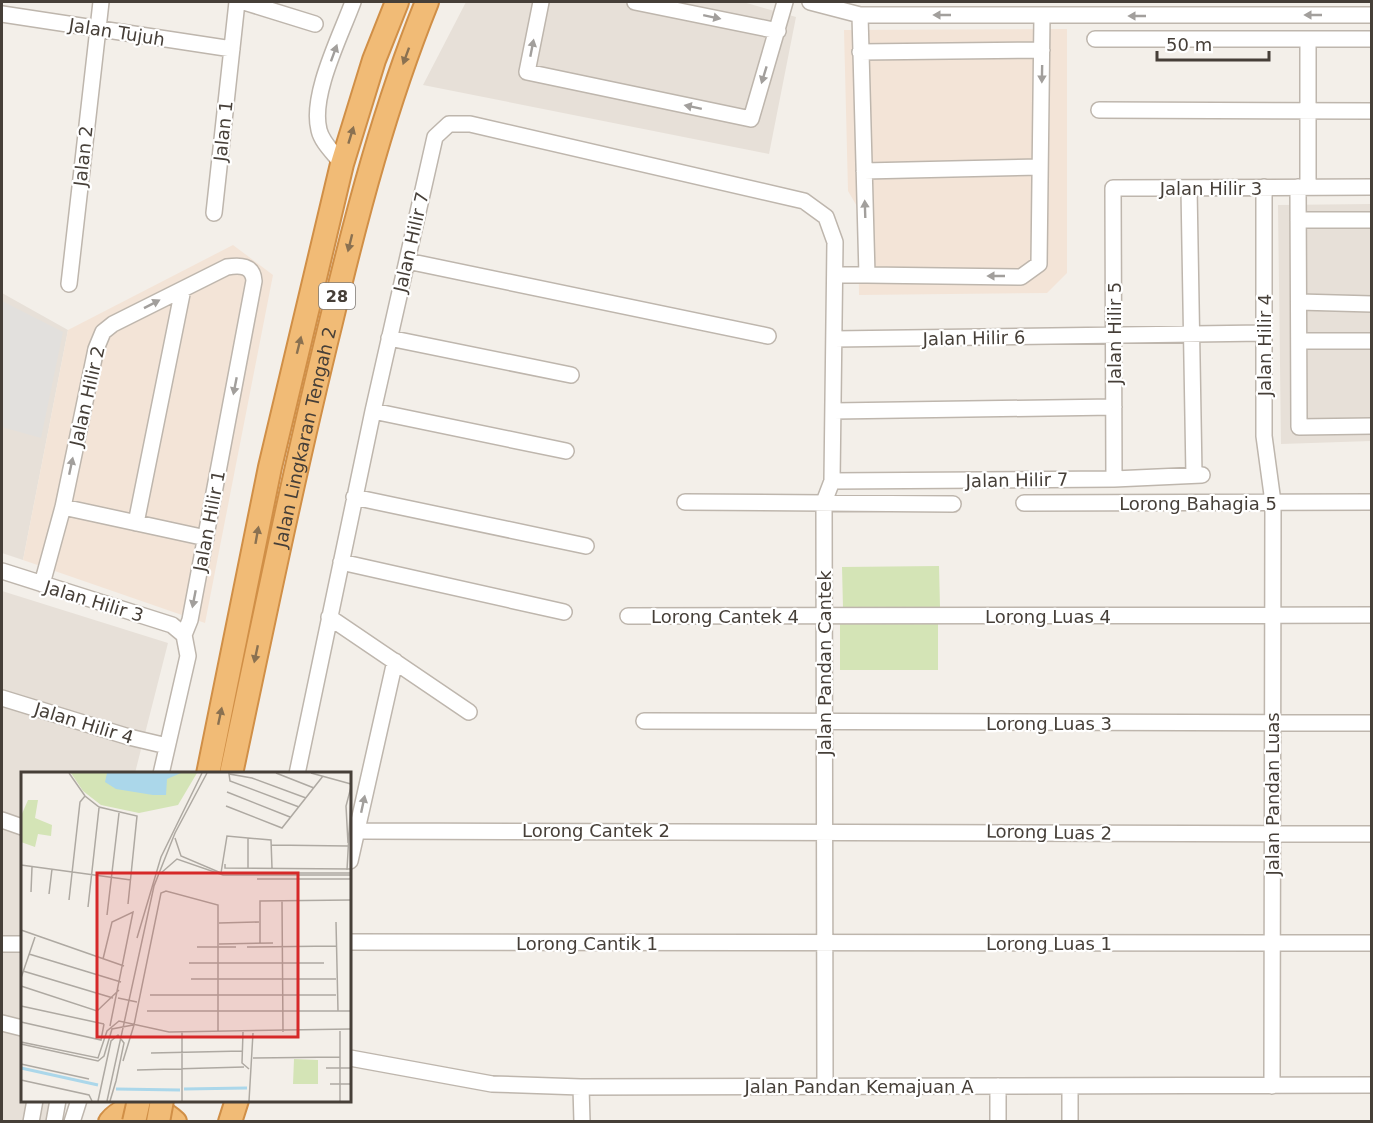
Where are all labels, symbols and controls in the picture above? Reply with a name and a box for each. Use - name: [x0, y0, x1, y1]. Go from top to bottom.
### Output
- one-way arrow: [933, 10, 952, 20]
- one-way arrow: [1304, 10, 1323, 20]
- one-way arrow: [1128, 11, 1147, 21]
- one-way arrow: [703, 13, 722, 23]
- street label: Jalan Tujuh: [66, 14, 167, 50]
- scale bar: [1157, 24, 1270, 62]
- text: 50 m: [1166, 34, 1212, 55]
- one-way arrow: [528, 38, 537, 57]
- one-way arrow: [330, 43, 340, 61]
- one-way arrow: [400, 47, 410, 65]
- one-way arrow: [1037, 65, 1046, 84]
- one-way arrow: [759, 66, 768, 84]
- street label: Jalan 1: [209, 100, 237, 163]
- one-way arrow: [684, 102, 703, 111]
- street label: Jalan 2: [69, 125, 97, 188]
- one-way arrow: [347, 126, 356, 144]
- street label: Jalan Hilir 3: [1159, 178, 1262, 199]
- street label: Jalan Hilir 7: [389, 190, 433, 295]
- one-way arrow: [860, 199, 870, 218]
- one-way arrow: [345, 234, 355, 252]
- one-way arrow: [986, 271, 1005, 281]
- street label: Jalan Hilir 5: [1104, 282, 1125, 385]
- road number: 28: [319, 283, 355, 309]
- street label: Jalan Hilir 4: [1254, 294, 1275, 397]
- one-way arrow: [144, 299, 161, 309]
- street label: Jalan Lingkaran Tengah 2: [269, 324, 340, 550]
- street label: Jalan Hilir 6: [922, 327, 1025, 349]
- one-way arrow: [295, 335, 304, 354]
- street label: Jalan Hilir 2: [65, 344, 109, 449]
- one-way arrow: [230, 377, 239, 396]
- one-way arrow: [67, 456, 76, 475]
- street label: Jalan Hilir 1: [189, 469, 229, 574]
- street label: Jalan Hilir 7: [965, 469, 1068, 491]
- street label: Lorong Bahagia 5: [1119, 493, 1277, 514]
- one-way arrow: [253, 525, 262, 544]
- street label: Jalan Pandan Cantek: [814, 570, 835, 757]
- street label: Jalan Hilir 3: [41, 576, 146, 626]
- one-way arrow: [189, 589, 198, 608]
- street label: Lorong Cantek 4: [651, 606, 799, 627]
- street label: Lorong Luas 4: [985, 606, 1111, 627]
- one-way arrow: [251, 645, 260, 664]
- street label: Jalan Hilir 4: [31, 698, 136, 748]
- one-way arrow: [216, 707, 225, 726]
- street label: Jalan Pandan Luas: [1262, 712, 1283, 877]
- street label: Lorong Luas 3: [986, 713, 1112, 734]
- inset map: [21, 772, 351, 1102]
- one-way arrow: [359, 795, 369, 814]
- street label: Lorong Cantek 2: [522, 820, 670, 841]
- street label: Lorong Luas 2: [986, 820, 1112, 844]
- street label: Lorong Cantik 1: [516, 933, 658, 954]
- street label: Lorong Luas 1: [986, 933, 1112, 954]
- street label: Jalan Pandan Kemajuan A: [744, 1076, 974, 1097]

